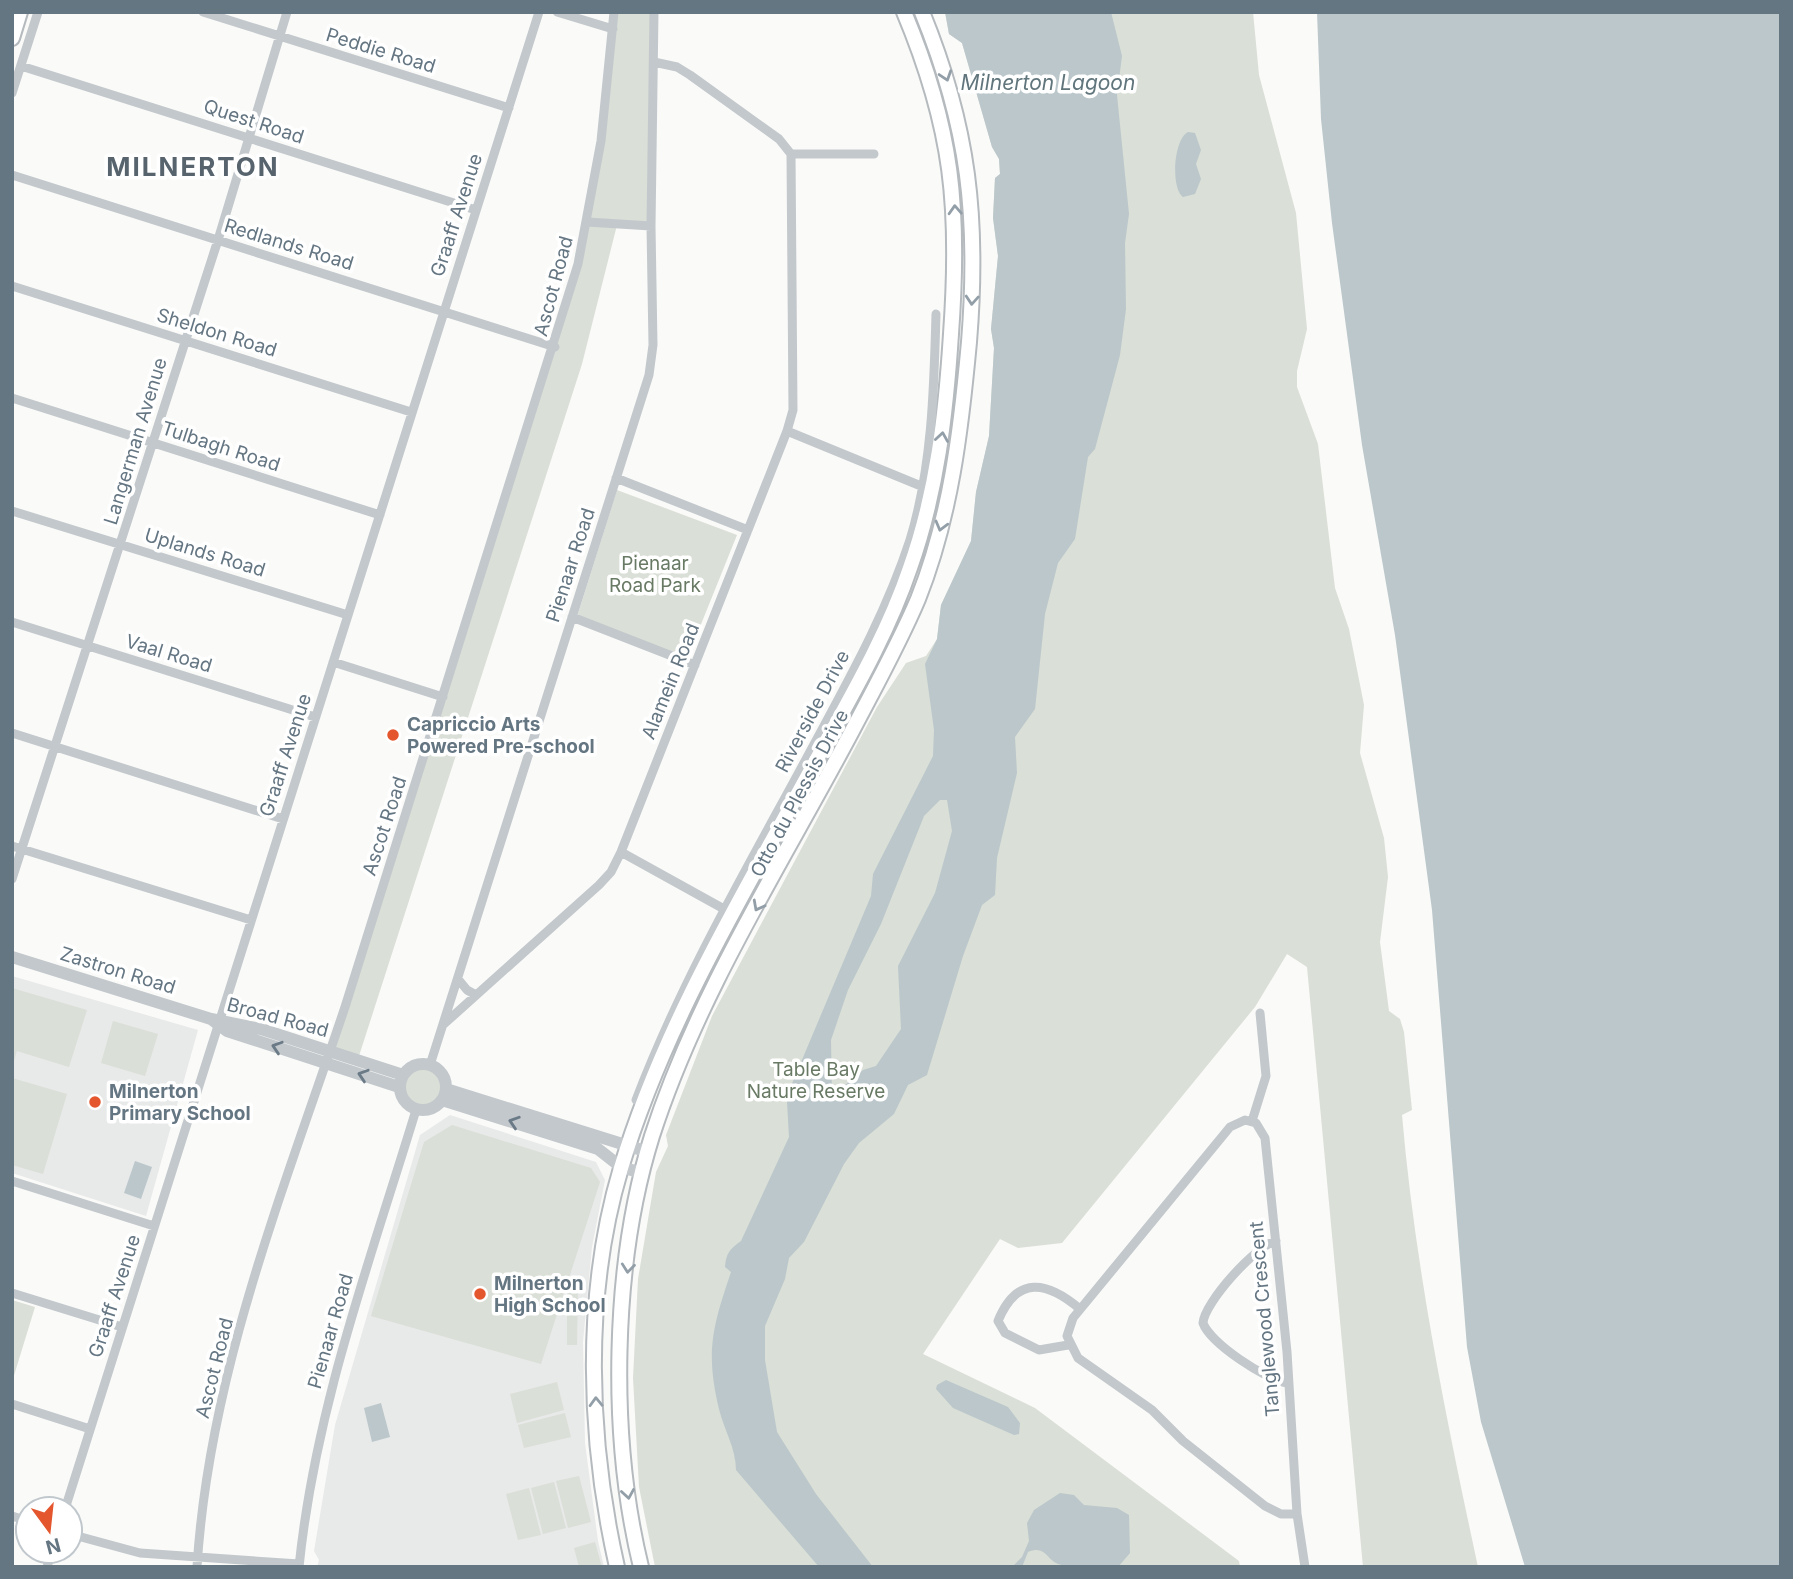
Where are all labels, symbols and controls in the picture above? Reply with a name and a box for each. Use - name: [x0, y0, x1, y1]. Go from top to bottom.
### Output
- street label: Peddie Road: [323, 23, 438, 78]
- one-way arrow: [938, 70, 953, 82]
- water label: Milnerton Lagoon: [961, 70, 1135, 95]
- street label: Quest Road: [201, 94, 307, 149]
- district label: MILNERTON: [106, 151, 280, 182]
- street label: Graaff Avenue: [426, 151, 487, 280]
- one-way arrow: [948, 204, 963, 215]
- street label: Redlands Road: [221, 214, 356, 275]
- street label: Ascot Road: [529, 234, 578, 339]
- one-way arrow: [965, 295, 980, 306]
- street label: Sheldon Road: [154, 303, 280, 362]
- street label: Langerman Avenue: [99, 355, 172, 527]
- street label: Tulbagh Road: [159, 416, 283, 476]
- one-way arrow: [934, 431, 949, 442]
- street label: Pienaar Road: [541, 505, 600, 625]
- one-way arrow: [935, 519, 949, 531]
- street label: Uplands Road: [142, 523, 268, 582]
- park label: Pienaar Road Park: [609, 552, 701, 597]
- street label: Alamein Road: [637, 620, 704, 743]
- street label: Vaal Road: [123, 629, 215, 678]
- street label: Riverside Drive: [771, 646, 854, 776]
- street label: Graaff Avenue: [255, 691, 316, 820]
- street label: Otto du Plessis Drive: [746, 706, 853, 881]
- place label: Capriccio Arts Powered Pre-school: [407, 713, 595, 758]
- marker: Capriccio Arts Powered Pre-school: [385, 727, 401, 743]
- street label: Ascot Road: [358, 774, 411, 879]
- one-way arrow: [752, 899, 766, 911]
- street label: Zastron Road: [57, 942, 178, 999]
- street label: Broad Road: [225, 993, 331, 1042]
- one-way arrow: [271, 1041, 283, 1055]
- park label: Table Bay Nature Reserve: [747, 1058, 885, 1103]
- one-way arrow: [357, 1069, 369, 1083]
- place label: Milnerton Primary School: [109, 1080, 251, 1125]
- marker: Milnerton Primary School: [87, 1094, 103, 1110]
- one-way arrow: [509, 1116, 521, 1131]
- street label: Tanglewood Crescent: [1245, 1220, 1284, 1418]
- street label: Graaff Avenue: [84, 1232, 145, 1361]
- one-way arrow: [620, 1262, 635, 1274]
- street label: Pienaar Road: [303, 1271, 358, 1391]
- place label: Milnerton High School: [494, 1272, 606, 1317]
- marker: Milnerton High School: [472, 1286, 488, 1302]
- street label: Ascot Road: [191, 1315, 238, 1421]
- one-way arrow: [588, 1396, 603, 1407]
- one-way arrow: [620, 1489, 635, 1500]
- north arrow: [14, 1495, 84, 1565]
- text: N: [43, 1533, 63, 1559]

